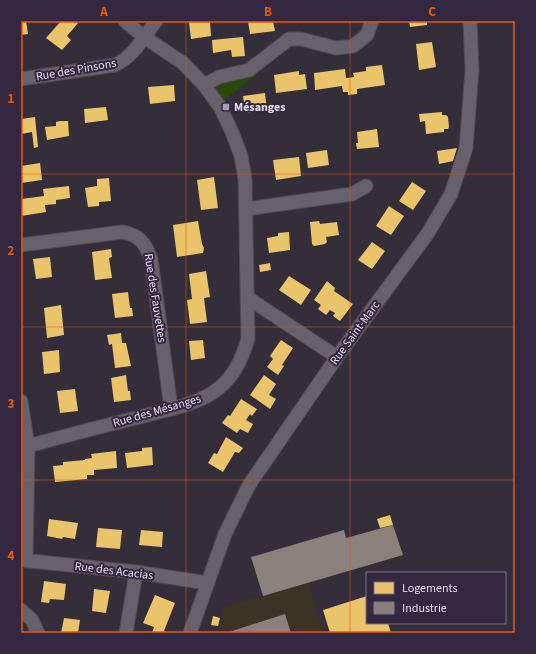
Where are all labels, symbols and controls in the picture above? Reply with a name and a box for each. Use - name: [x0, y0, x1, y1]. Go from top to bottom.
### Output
- text: A: [99, 3, 108, 21]
- text: B: [264, 3, 272, 21]
- text: C: [428, 3, 436, 21]
- street label: Rue des Pinsons: [35, 55, 117, 85]
- text: 1: [8, 90, 15, 108]
- place label: Mésanges: [234, 99, 286, 116]
- marker: Mésanges: [221, 102, 231, 112]
- text: 2: [8, 242, 15, 260]
- street label: Rue des Fauvettes: [140, 252, 170, 344]
- street label: Rue Saint-Marc: [326, 297, 384, 369]
- street label: Rue des Mésanges: [111, 390, 203, 432]
- text: 3: [8, 395, 15, 413]
- text: 4: [8, 547, 15, 565]
- street label: Rue des Acacias: [74, 558, 154, 584]
- legend: [366, 572, 506, 624]
- text: Logements: [402, 580, 457, 597]
- text: Industrie: [402, 600, 447, 617]

